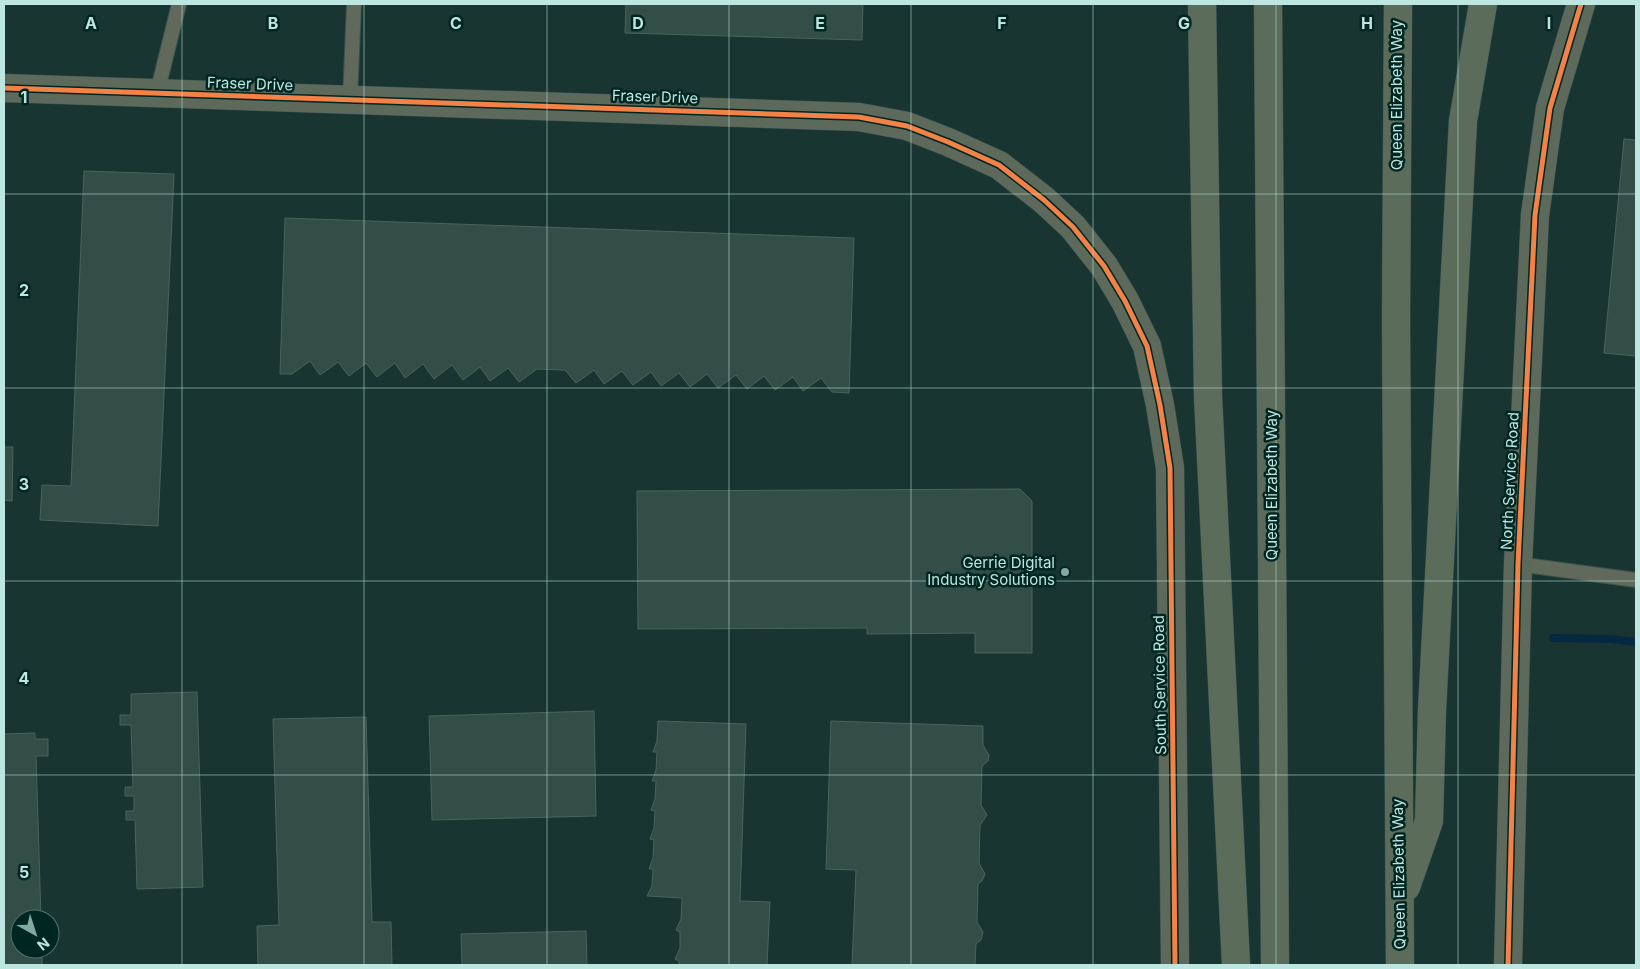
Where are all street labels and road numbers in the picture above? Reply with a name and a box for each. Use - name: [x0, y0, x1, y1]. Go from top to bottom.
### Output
- street label: Queen Elizabeth Way: [1387, 19, 1406, 170]
- street label: Fraser Drive: [207, 73, 293, 94]
- street label: Fraser Drive: [612, 86, 698, 107]
- street label: Queen Elizabeth Way: [1262, 409, 1281, 560]
- street label: North Service Road: [1496, 411, 1523, 550]
- street label: South Service Road: [1149, 615, 1170, 755]
- street label: Queen Elizabeth Way: [1388, 798, 1409, 949]

